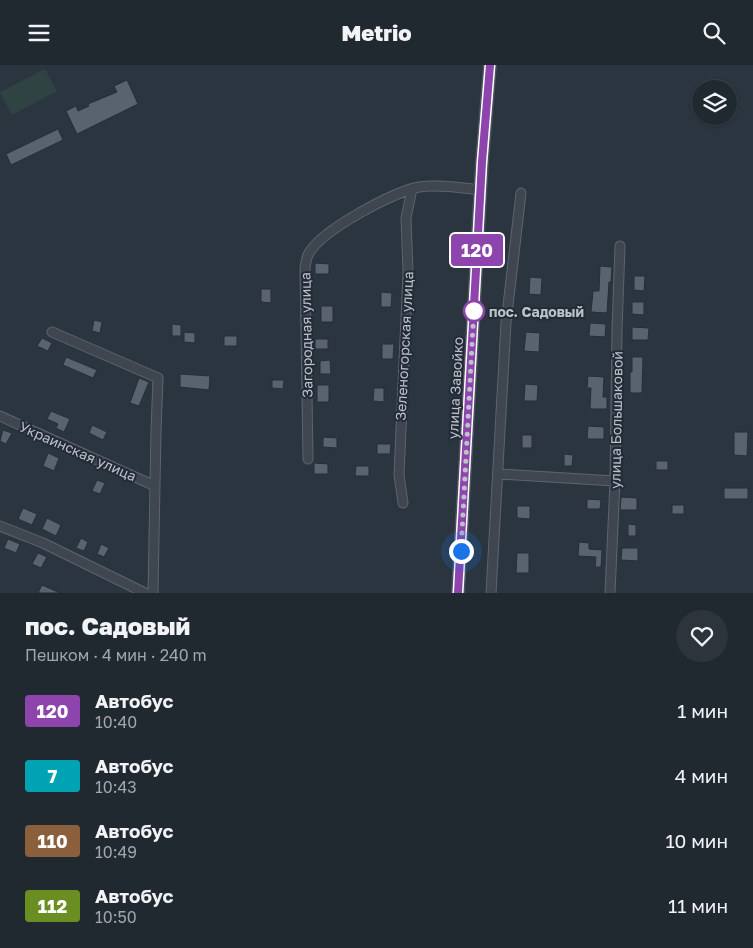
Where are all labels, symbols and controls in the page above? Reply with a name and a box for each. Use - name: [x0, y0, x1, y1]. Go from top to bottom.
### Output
- icon: menu: [25, 19, 53, 47]
- text: Metrio: [341, 19, 412, 46]
- icon: search: [700, 19, 728, 47]
- map controls: [692, 80, 737, 125]
- button: layers: [692, 80, 737, 125]
- line badge: 120: [448, 234, 506, 266]
- text: 120: [461, 239, 493, 261]
- street label: Зеленогорская улица: [392, 271, 416, 421]
- street label: Загородная улица: [296, 272, 316, 398]
- marker: пос. Садовый: [463, 300, 485, 322]
- place label: пос. Садовый: [489, 303, 584, 320]
- street label: улица Завойко: [444, 336, 466, 440]
- street label: улица Большаковой: [606, 351, 626, 489]
- street label: Украинская улица: [17, 418, 139, 484]
- your location: [449, 539, 474, 564]
- button: heart: [676, 610, 728, 662]
- text: пос. Садовый: [25, 611, 190, 640]
- text: Пешком · 4 мин · 240 m: [25, 645, 207, 665]
- text: Автобус: [95, 689, 173, 712]
- text: 1 мин: [677, 699, 728, 722]
- text: 120: [37, 700, 68, 722]
- text: 10:40: [95, 712, 137, 732]
- text: Автобус: [95, 754, 173, 777]
- text: 4 мин: [675, 764, 728, 787]
- text: 7: [48, 765, 57, 787]
- text: 10:43: [95, 777, 137, 797]
- text: Автобус: [95, 819, 173, 842]
- text: 10 мин: [665, 829, 728, 852]
- text: 110: [37, 830, 68, 852]
- text: 10:49: [95, 842, 137, 862]
- text: Автобус: [95, 884, 173, 907]
- text: 11 мин: [668, 894, 728, 917]
- text: 112: [38, 895, 67, 917]
- text: 10:50: [95, 907, 137, 927]

